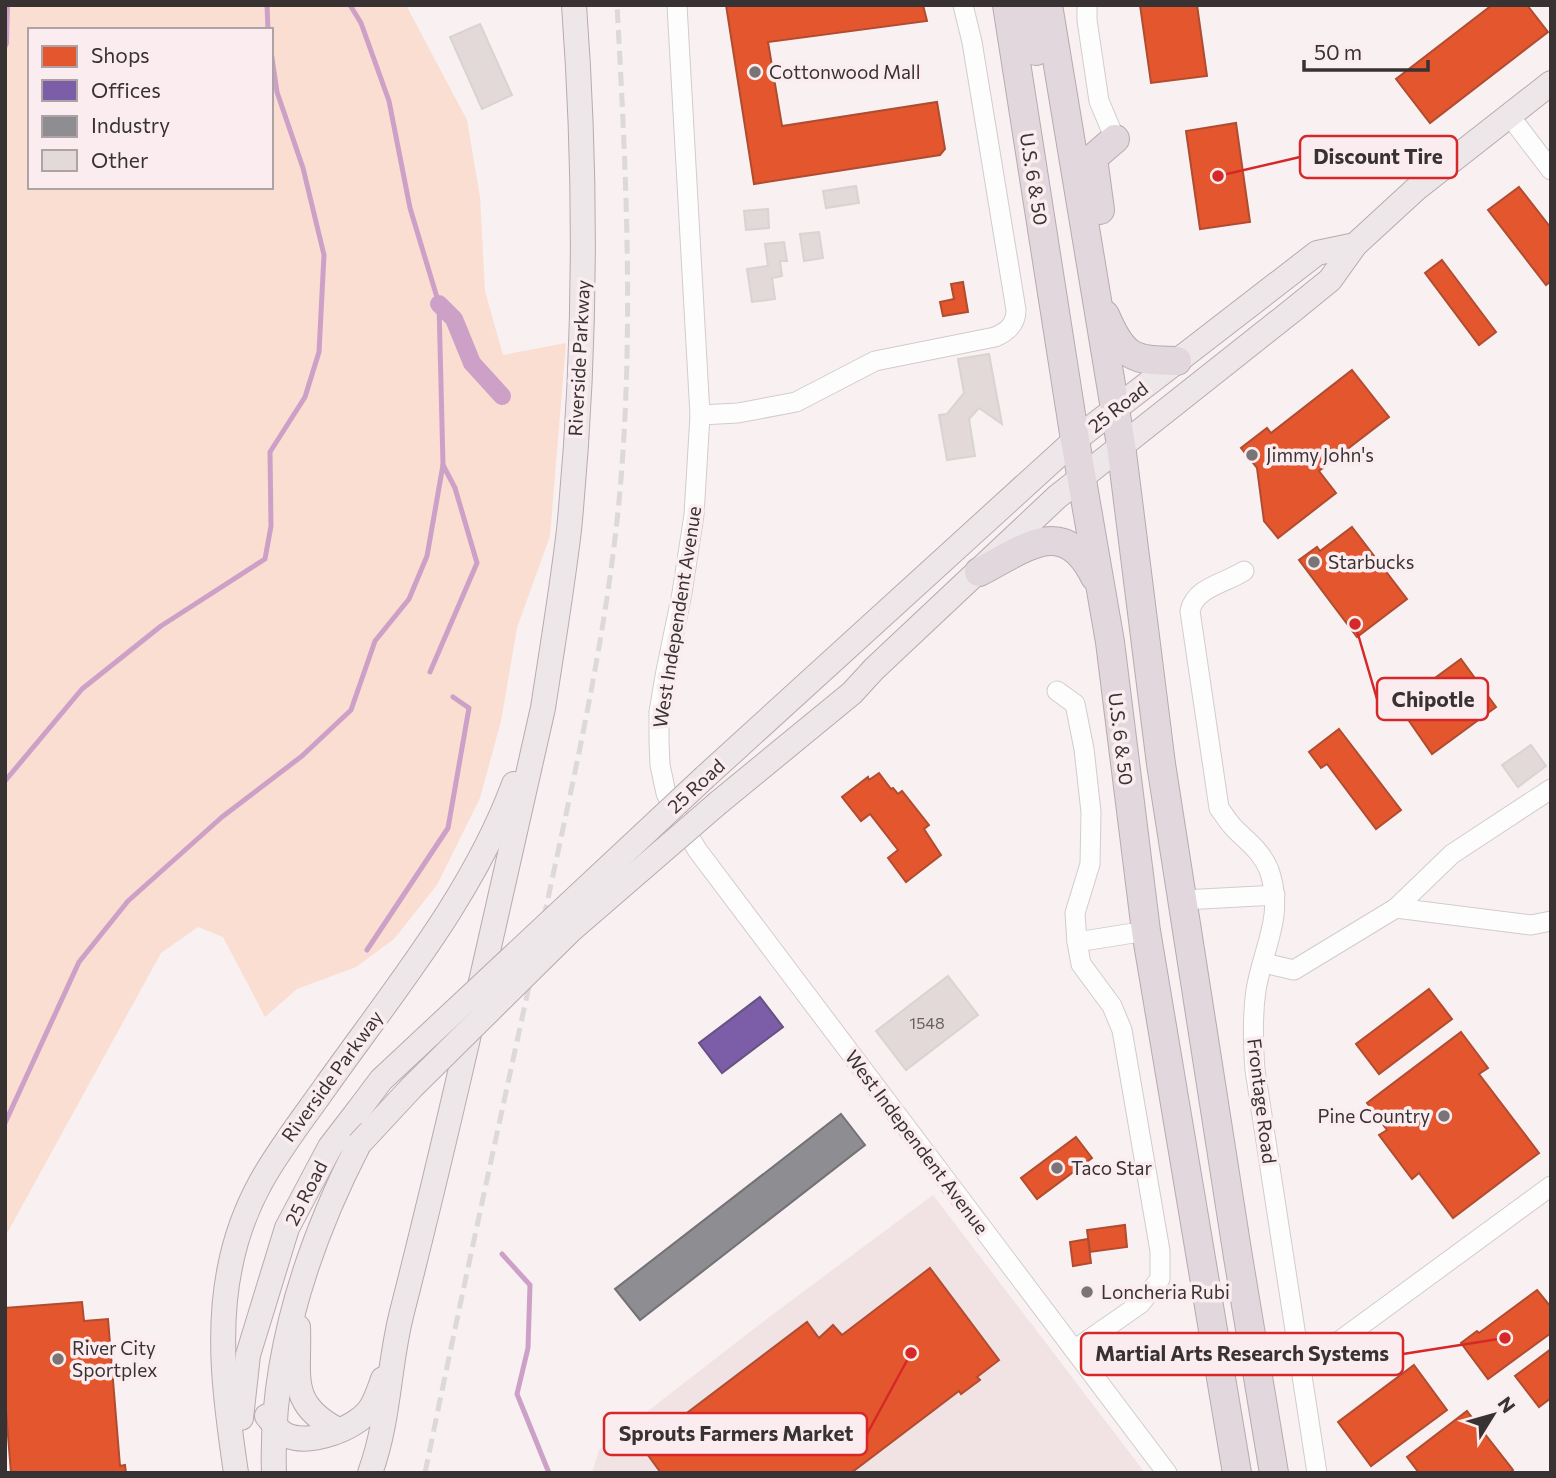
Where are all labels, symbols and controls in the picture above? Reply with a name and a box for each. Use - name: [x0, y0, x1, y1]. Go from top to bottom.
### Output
- legend: [28, 28, 273, 189]
- scale bar: [1304, 28, 1428, 72]
- text: 50 m: [1314, 39, 1362, 64]
- text: Shops: [91, 42, 150, 67]
- place label: Cottonwood Mall: [769, 60, 920, 83]
- marker: Cottonwood Mall: [747, 64, 763, 80]
- text: Offices: [91, 77, 161, 102]
- text: Industry: [91, 112, 170, 137]
- street label: U.S. 6 & 50: [1016, 131, 1053, 227]
- callout: Discount Tire: [1300, 136, 1457, 178]
- text: Discount Tire: [1313, 143, 1443, 168]
- text: Other: [91, 147, 148, 172]
- street label: Riverside Parkway: [563, 279, 594, 437]
- street label: 25 Road: [1083, 376, 1152, 437]
- place label: Jimmy John's: [1266, 443, 1374, 466]
- marker: Jimmy John's: [1244, 447, 1260, 463]
- street label: West Independent Avenue: [648, 504, 705, 729]
- place label: Starbucks: [1328, 550, 1414, 573]
- marker: Starbucks: [1306, 554, 1322, 570]
- callout: Chipotle: [1377, 678, 1488, 720]
- text: Chipotle: [1392, 686, 1474, 711]
- street label: U.S. 6 & 50: [1104, 691, 1139, 787]
- street label: 25 Road: [662, 754, 729, 818]
- street label: Riverside Parkway: [276, 1005, 387, 1146]
- house number: 1548: [909, 1013, 945, 1032]
- street label: Frontage Road: [1243, 1037, 1282, 1165]
- street label: West Independent Avenue: [841, 1045, 994, 1238]
- place label: Pine Country: [1318, 1104, 1430, 1127]
- marker: Pine Country: [1436, 1108, 1452, 1124]
- place label: Taco Star: [1071, 1156, 1153, 1179]
- street label: 25 Road: [280, 1157, 332, 1229]
- marker: Taco Star: [1049, 1160, 1065, 1176]
- place label: Loncheria Rubi: [1101, 1280, 1230, 1303]
- marker: Loncheria Rubi: [1079, 1284, 1095, 1300]
- callout: Martial Arts Research Systems: [1081, 1333, 1403, 1375]
- place label: River City Sportplex: [72, 1336, 157, 1381]
- text: Martial Arts Research Systems: [1095, 1340, 1389, 1365]
- marker: River City Sportplex: [50, 1351, 66, 1367]
- north arrow: [1458, 1380, 1528, 1450]
- text: N: [1493, 1392, 1520, 1417]
- callout: Sprouts Farmers Market: [604, 1413, 867, 1455]
- text: Sprouts Farmers Market: [619, 1420, 853, 1445]

